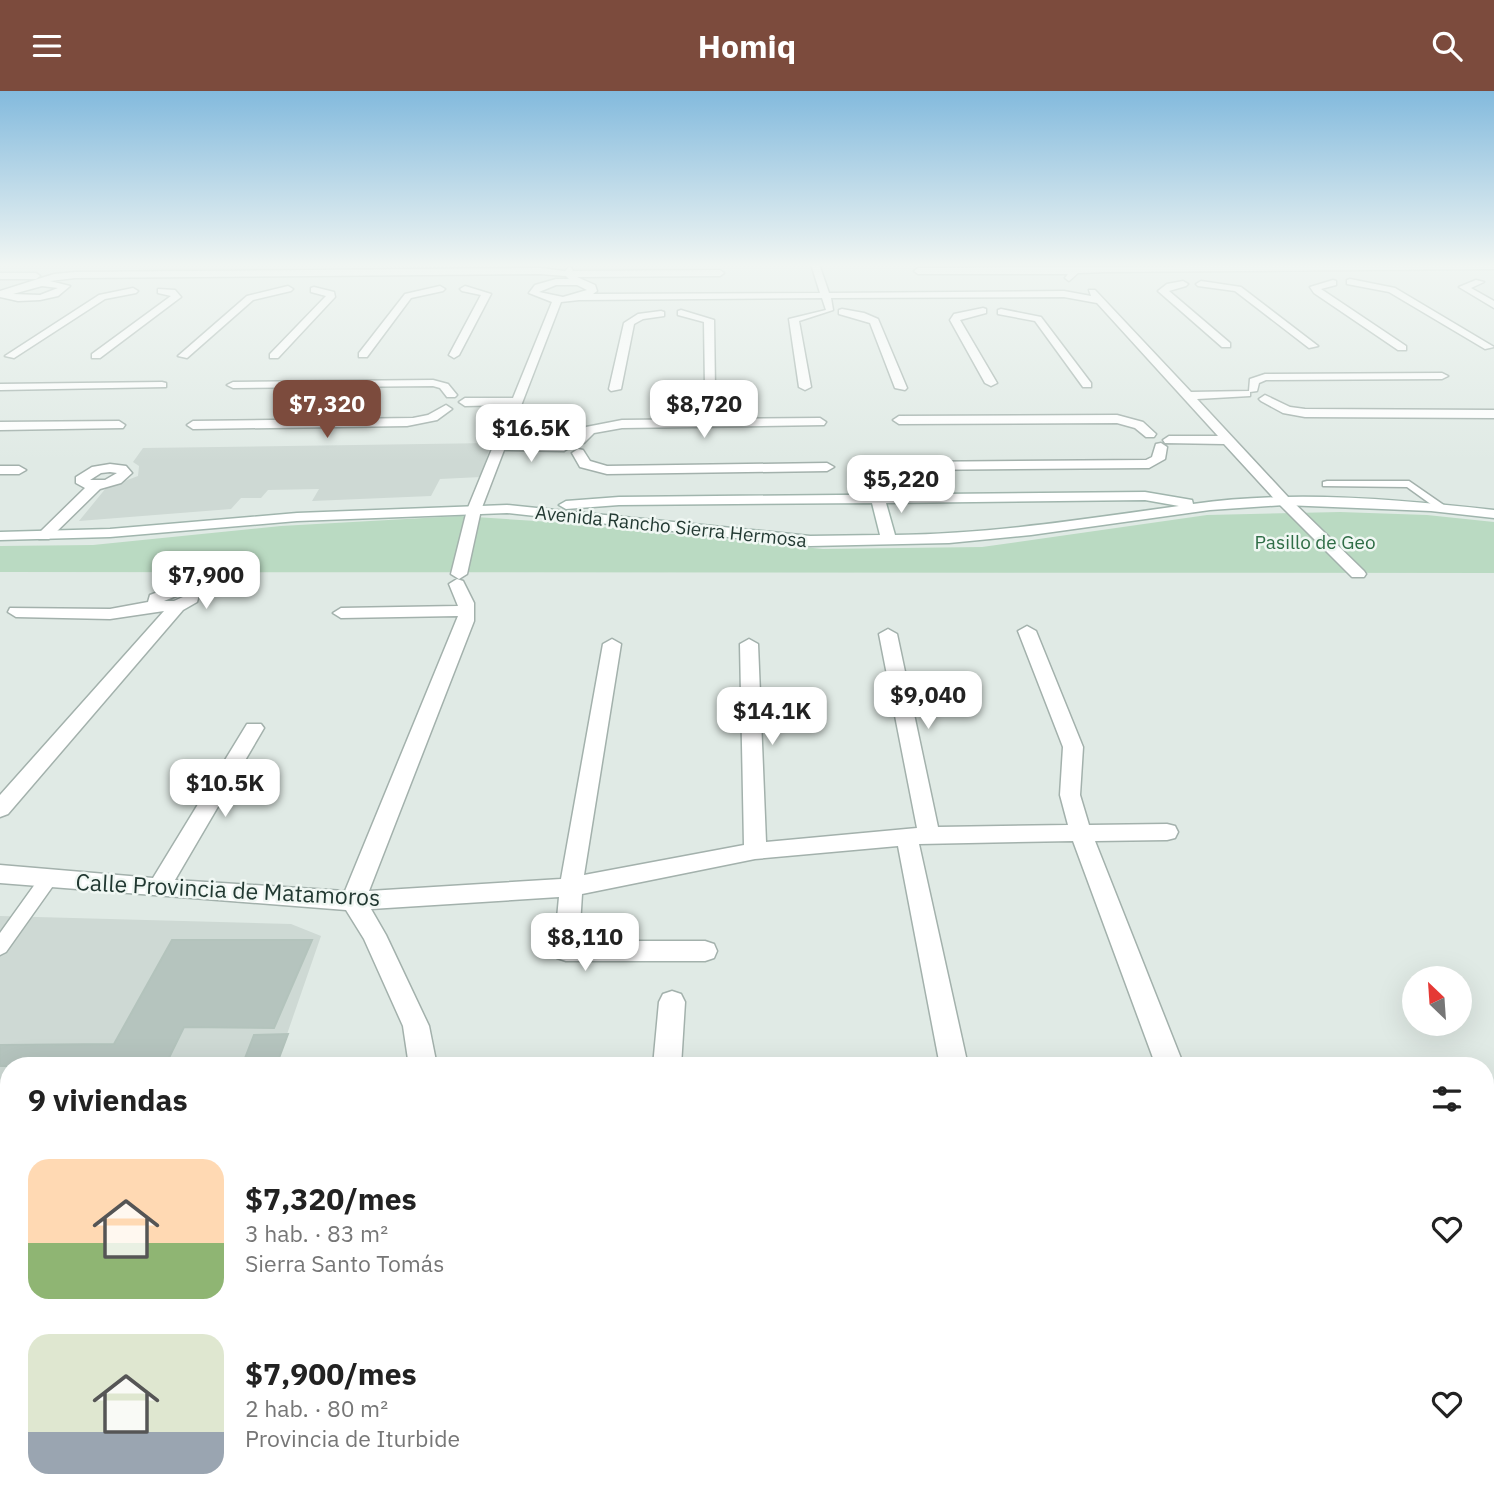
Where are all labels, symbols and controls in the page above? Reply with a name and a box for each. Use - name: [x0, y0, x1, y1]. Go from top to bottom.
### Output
- text: Homiq: [698, 25, 796, 67]
- icon: menu: [28, 27, 66, 65]
- icon: search: [1428, 27, 1466, 65]
- pin: $7,320: [270, 381, 384, 440]
- pin: $8,720: [647, 381, 761, 440]
- text: $7,320: [289, 388, 365, 418]
- text: $8,720: [666, 388, 742, 418]
- pin: $16.5K: [474, 405, 588, 464]
- text: $16.5K: [492, 412, 570, 442]
- pin: $5,220: [844, 455, 958, 515]
- text: $5,220: [863, 463, 939, 493]
- street label: Avenida Rancho Sierra Hermosa: [534, 500, 808, 552]
- park label: Pasillo de Geo: [1254, 530, 1376, 554]
- pin: $7,900: [149, 552, 263, 611]
- text: $7,900: [168, 559, 244, 589]
- pin: $9,040: [871, 671, 985, 731]
- text: $9,040: [890, 679, 966, 709]
- pin: $14.1K: [715, 687, 829, 747]
- text: $14.1K: [733, 695, 811, 725]
- pin: $10.5K: [168, 759, 282, 819]
- text: $10.5K: [186, 767, 264, 797]
- street label: Calle Provincia de Matamoros: [75, 866, 381, 912]
- pin: $8,110: [528, 913, 642, 973]
- text: $8,110: [547, 921, 623, 951]
- north arrow: [1402, 966, 1472, 1036]
- map controls: [1402, 966, 1472, 1036]
- text: 9 viviendas: [28, 1080, 188, 1119]
- icon: filters: [1428, 1080, 1466, 1118]
- text: $7,320/mes: [245, 1179, 417, 1218]
- icon: home: [84, 1187, 168, 1271]
- icon: heart: [1428, 1210, 1466, 1248]
- text: 3 hab. · 83 m²: [245, 1218, 388, 1248]
- text: Sierra Santo Tomás: [245, 1248, 444, 1278]
- text: $7,900/mes: [245, 1354, 417, 1393]
- icon: home: [84, 1362, 168, 1446]
- icon: heart: [1428, 1385, 1466, 1423]
- text: 2 hab. · 80 m²: [245, 1393, 388, 1423]
- text: Provincia de Iturbide: [245, 1423, 460, 1453]

